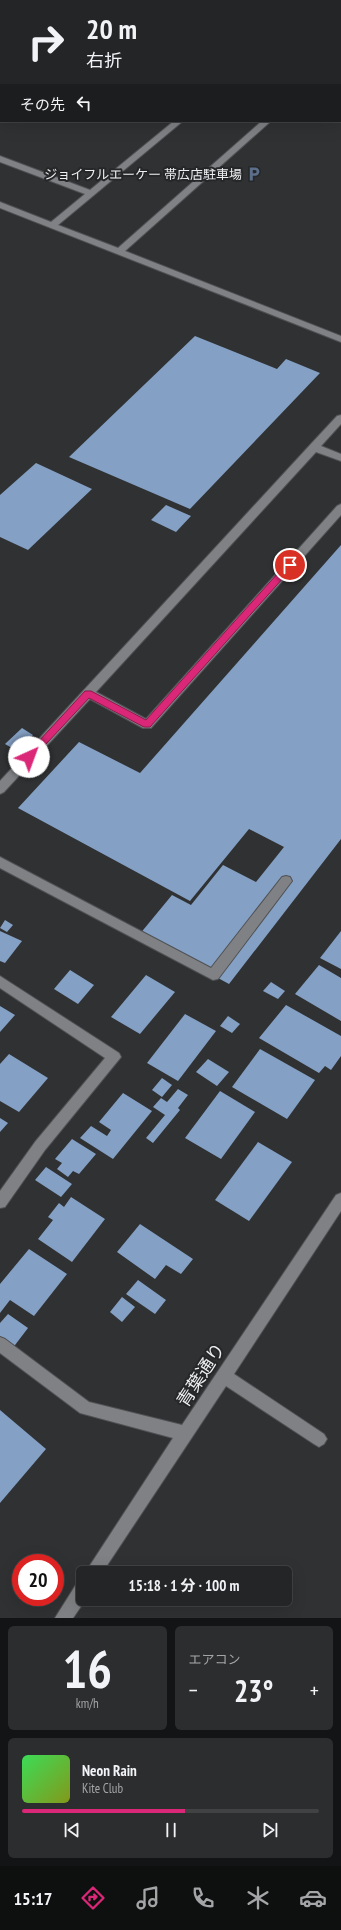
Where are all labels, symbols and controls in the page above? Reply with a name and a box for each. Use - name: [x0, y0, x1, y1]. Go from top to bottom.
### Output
- text: 20 m: [86, 10, 137, 47]
- icon: right: [20, 16, 72, 68]
- text: 右折: [86, 49, 122, 72]
- icon: left: [73, 92, 95, 114]
- text: その先: [20, 95, 65, 114]
- parking icon: ジョイフルエーケー 帯広店駐車場: [245, 165, 263, 183]
- place label: ジョイフルエーケー 帯広店駐車場: [44, 166, 242, 183]
- pin: [273, 548, 307, 582]
- icon: arrive: [279, 554, 301, 576]
- position arrow: [8, 736, 50, 778]
- street label: 青葉通り: [171, 1338, 230, 1411]
- speed limit sign: 20: [12, 1554, 64, 1606]
- text: 15:18 · 1 分 · 100 m: [129, 1576, 239, 1595]
- text: 16: [62, 1635, 112, 1702]
- text: エアコン: [189, 1651, 241, 1668]
- text: 23°: [234, 1671, 274, 1710]
- text: −: [189, 1676, 198, 1704]
- text: +: [310, 1676, 319, 1704]
- text: km/h: [76, 1695, 99, 1712]
- text: Neon Rain: [82, 1761, 137, 1780]
- text: Kite Club: [82, 1780, 123, 1797]
- icon: previous: [61, 1819, 83, 1841]
- icon: pause: [160, 1819, 182, 1841]
- icon: next: [259, 1819, 281, 1841]
- icon: directions: [79, 1884, 107, 1912]
- icon: music: [134, 1884, 162, 1912]
- icon: phone: [189, 1884, 217, 1912]
- icon: climate: [244, 1884, 272, 1912]
- icon: car: [299, 1884, 327, 1912]
- text: 15:17: [14, 1887, 52, 1910]

